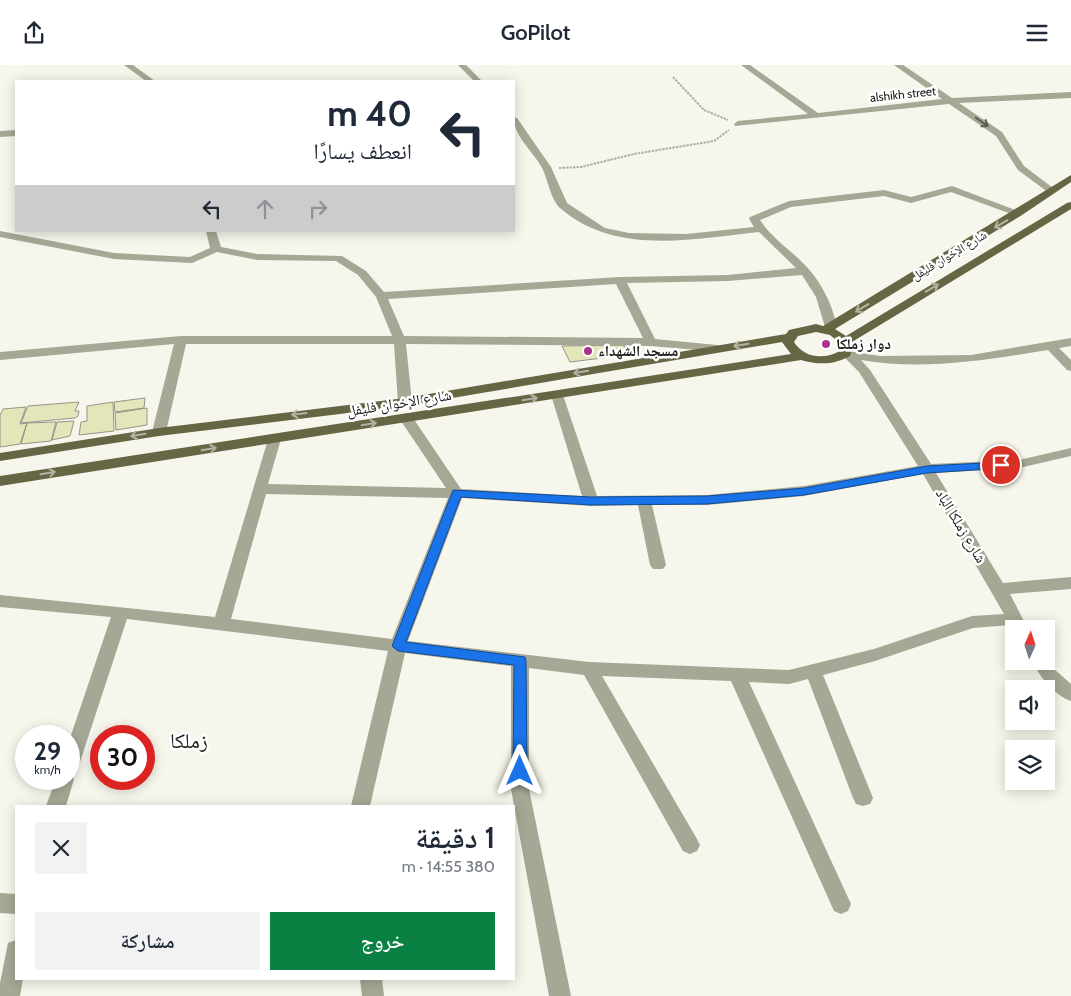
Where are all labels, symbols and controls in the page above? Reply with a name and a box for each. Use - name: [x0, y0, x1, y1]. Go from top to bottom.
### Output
- icon: share: [20, 19, 48, 47]
- text: GoPilot: [501, 19, 570, 46]
- icon: menu: [1023, 19, 1051, 47]
- street label: alshikh street: [869, 83, 937, 105]
- text: 40 m: [327, 92, 412, 135]
- icon: left: [430, 100, 495, 165]
- one-way arrow: [975, 117, 989, 127]
- text: انعطف يسارًا: [313, 138, 412, 165]
- icon: left: [198, 195, 226, 223]
- icon: ahead: [251, 195, 279, 223]
- icon: right: [304, 195, 332, 223]
- one-way arrow: [994, 219, 1008, 229]
- street label: شارع الإخوان فليفل: [909, 227, 990, 284]
- one-way arrow: [925, 283, 939, 293]
- one-way arrow: [855, 304, 869, 314]
- place label: دوار زملكا: [836, 335, 891, 353]
- marker: دوار زملكا: [820, 338, 832, 350]
- one-way arrow: [734, 340, 750, 350]
- place label: مسجد الشهداء: [598, 342, 678, 360]
- marker: مسجد الشهداء: [582, 345, 594, 357]
- one-way arrow: [574, 367, 590, 377]
- street label: شارع الإخوان فليفل: [345, 386, 453, 421]
- one-way arrow: [522, 394, 538, 404]
- one-way arrow: [292, 409, 308, 419]
- one-way arrow: [361, 418, 377, 428]
- one-way arrow: [131, 431, 147, 441]
- one-way arrow: [200, 444, 216, 454]
- pin: [980, 444, 1022, 486]
- icon: arrive: [987, 451, 1015, 479]
- one-way arrow: [40, 468, 56, 478]
- street label: شارع زملكا الباد: [931, 486, 990, 567]
- north arrow: [1005, 620, 1055, 670]
- map controls: [1005, 620, 1055, 790]
- button: sound: [1005, 680, 1055, 730]
- speed limit sign: 30: [90, 725, 155, 790]
- district label: زملكا: [170, 728, 208, 753]
- text: 29: [34, 736, 61, 766]
- button: layers: [1005, 740, 1055, 790]
- position arrow: [493, 744, 545, 796]
- text: km/h: [34, 762, 61, 777]
- text: 1 دقيقة: [415, 819, 495, 856]
- button: close: [35, 822, 87, 874]
- text: 380 m · 14:55: [402, 857, 495, 876]
- button: مشاركة: [35, 912, 260, 970]
- button: خروج: [270, 912, 495, 970]

